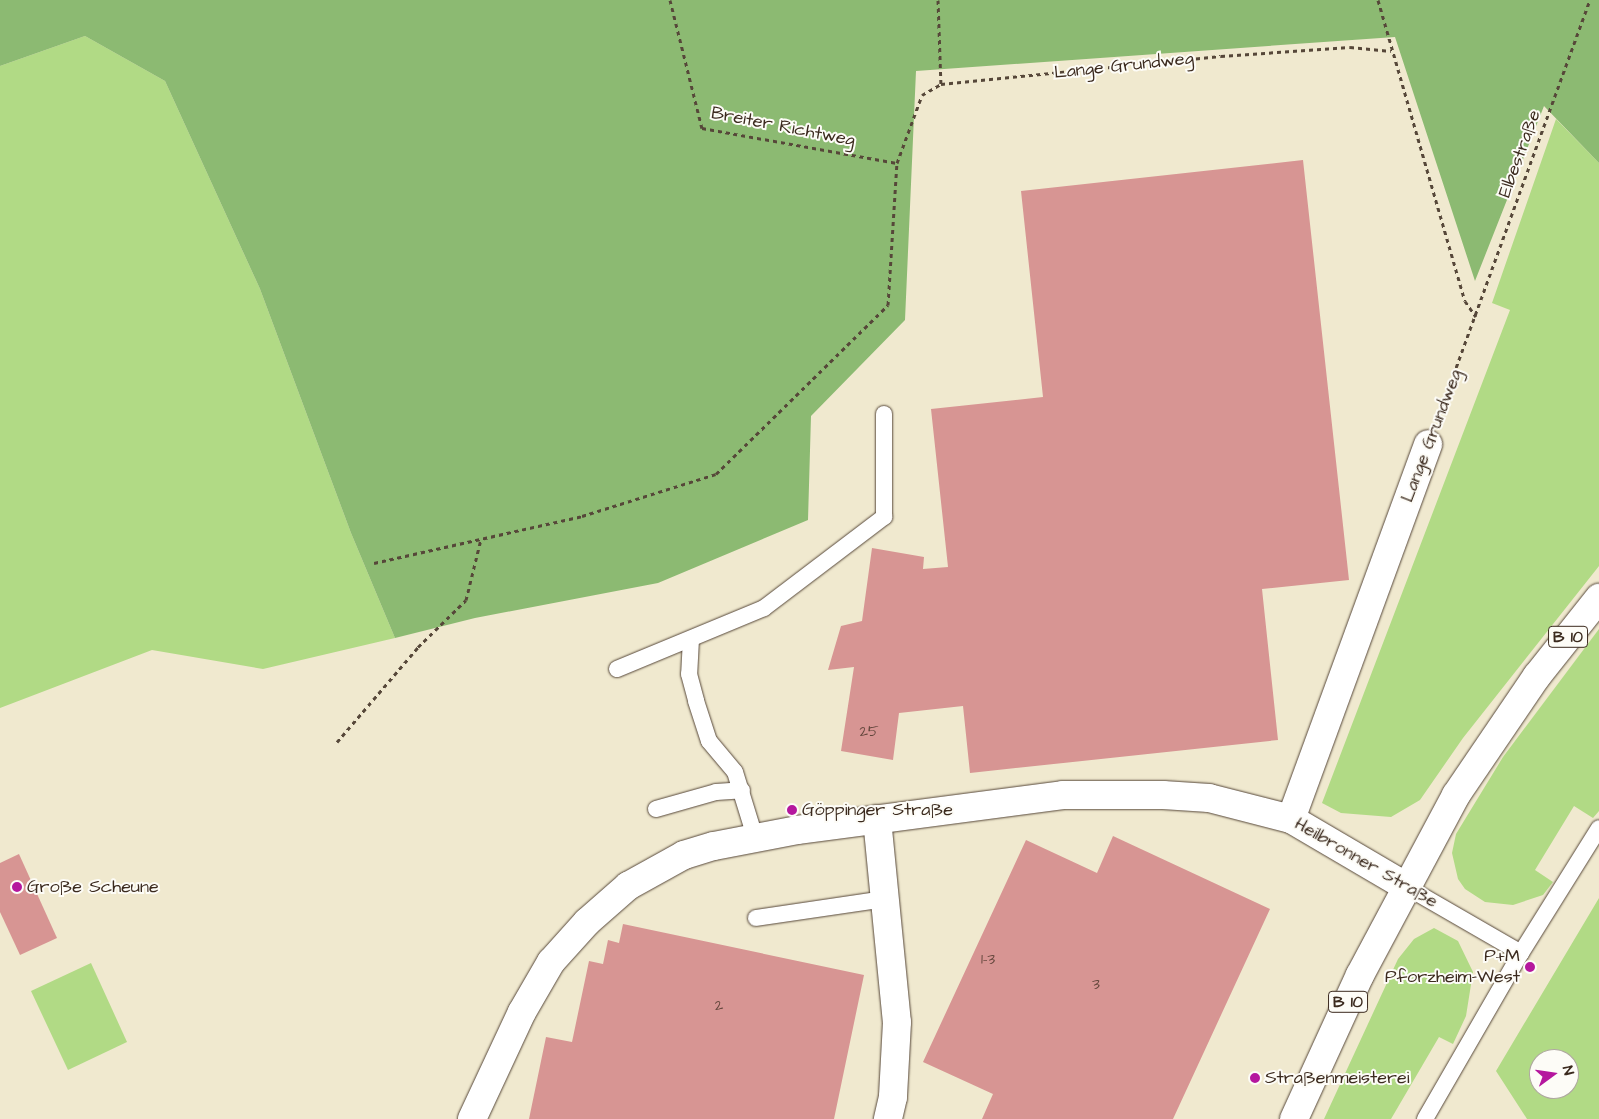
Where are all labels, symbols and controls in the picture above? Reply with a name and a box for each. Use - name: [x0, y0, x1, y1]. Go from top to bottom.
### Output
- street label: Lange Grundweg: [1053, 48, 1195, 84]
- street label: Breiter Richtweg: [709, 102, 857, 152]
- street label: Elbestraße: [1494, 107, 1546, 201]
- street label: Lange Grundweg: [1397, 367, 1467, 505]
- road number: B 10: [1548, 624, 1588, 650]
- house number: 25: [859, 723, 879, 741]
- place label: Göppinger Straße: [802, 799, 953, 821]
- marker: Göppinger Straße: [786, 804, 798, 816]
- street label: Heilbronner Straße: [1291, 813, 1441, 913]
- place label: Große Scheune: [27, 876, 159, 898]
- marker: Große Scheune: [11, 881, 23, 893]
- place label: P+M Pforzheim-West: [1385, 946, 1520, 989]
- house number: 1-3: [981, 951, 995, 969]
- marker: P+M Pforzheim-West: [1524, 961, 1536, 973]
- house number: 3: [1092, 976, 1100, 994]
- road number: B 10: [1328, 989, 1368, 1016]
- house number: 2: [715, 997, 723, 1015]
- north arrow: [1529, 1049, 1579, 1099]
- text: N: [1557, 1064, 1578, 1077]
- place label: Straßenmeisterei: [1265, 1067, 1409, 1089]
- marker: Straßenmeisterei: [1249, 1072, 1261, 1084]

